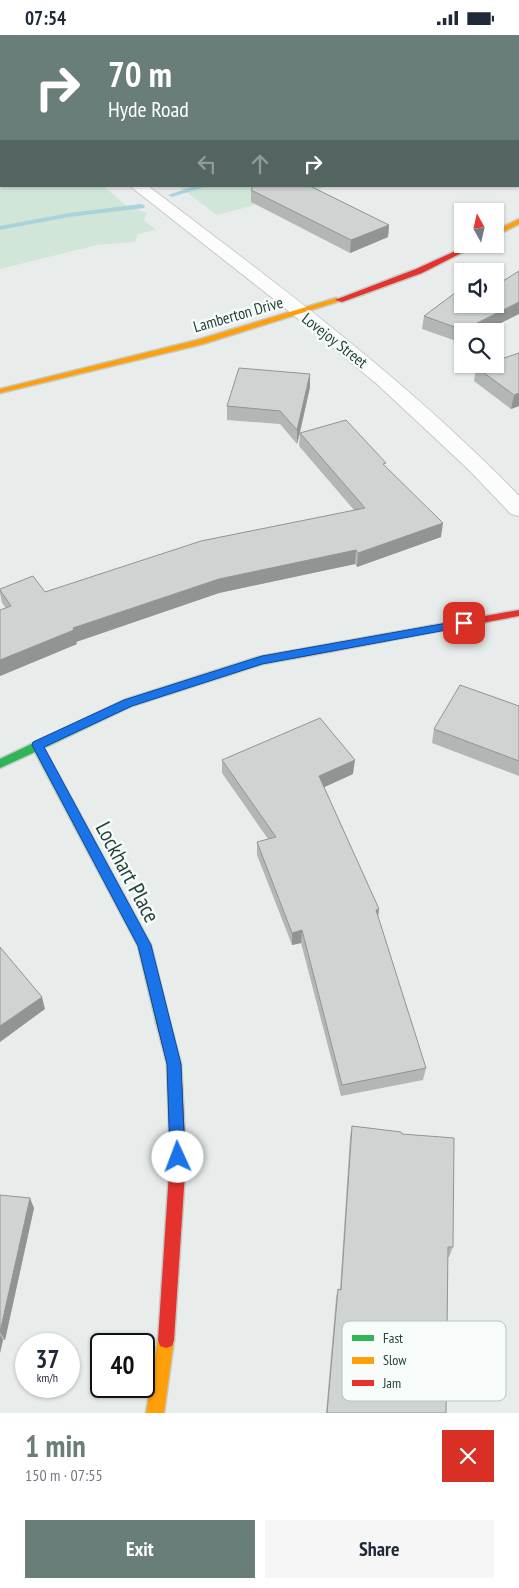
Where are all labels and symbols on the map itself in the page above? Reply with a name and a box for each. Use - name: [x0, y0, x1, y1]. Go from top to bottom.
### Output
- north arrow: [454, 203, 504, 253]
- street label: Lamberton Drive: [191, 292, 285, 336]
- street label: Lovejoy Street: [298, 308, 372, 372]
- pin: [443, 602, 485, 644]
- street label: Lockhart Place: [90, 817, 166, 927]
- position arrow: [151, 1130, 203, 1182]
- legend: [342, 1321, 506, 1401]
- text: Fast: [383, 1329, 403, 1347]
- speed limit sign: 40: [90, 1333, 155, 1398]
- text: Slow: [383, 1351, 407, 1369]
- text: Jam: [382, 1374, 401, 1392]

